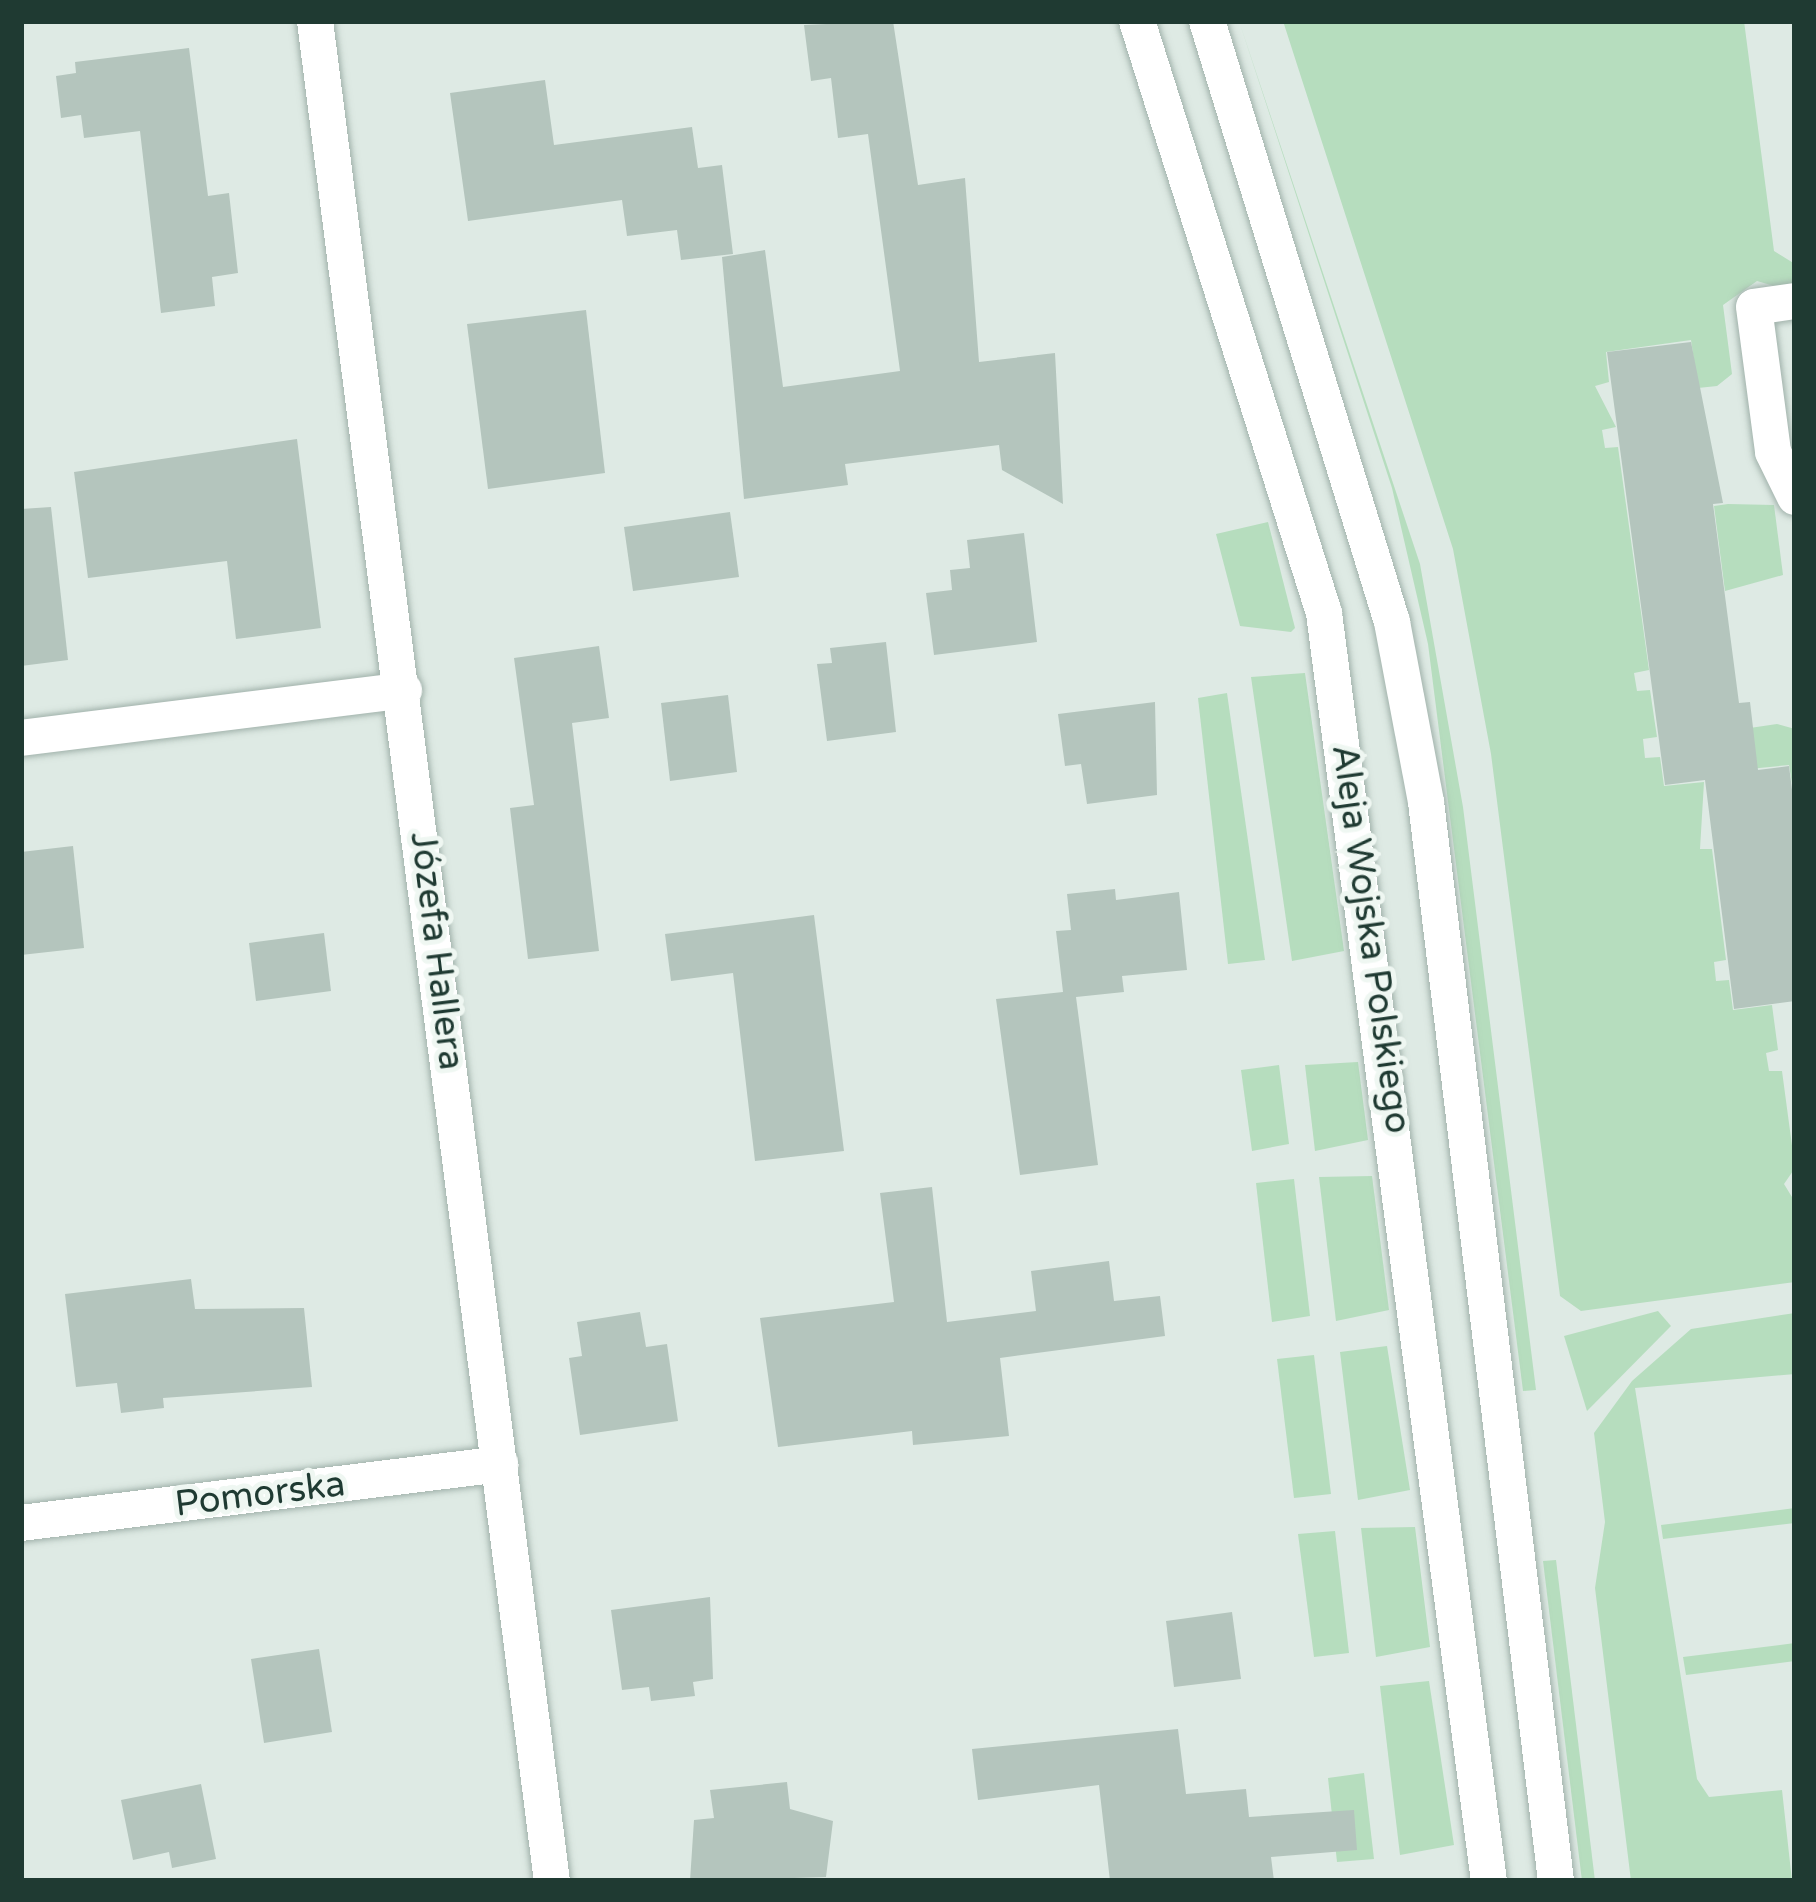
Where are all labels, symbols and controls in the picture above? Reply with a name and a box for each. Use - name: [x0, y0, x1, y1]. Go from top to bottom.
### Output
- street label: Aleja Wojska Polskiego: [1322, 742, 1420, 1136]
- street label: Józefa Hallera: [401, 830, 473, 1072]
- street label: Pomorska: [172, 1462, 348, 1526]

